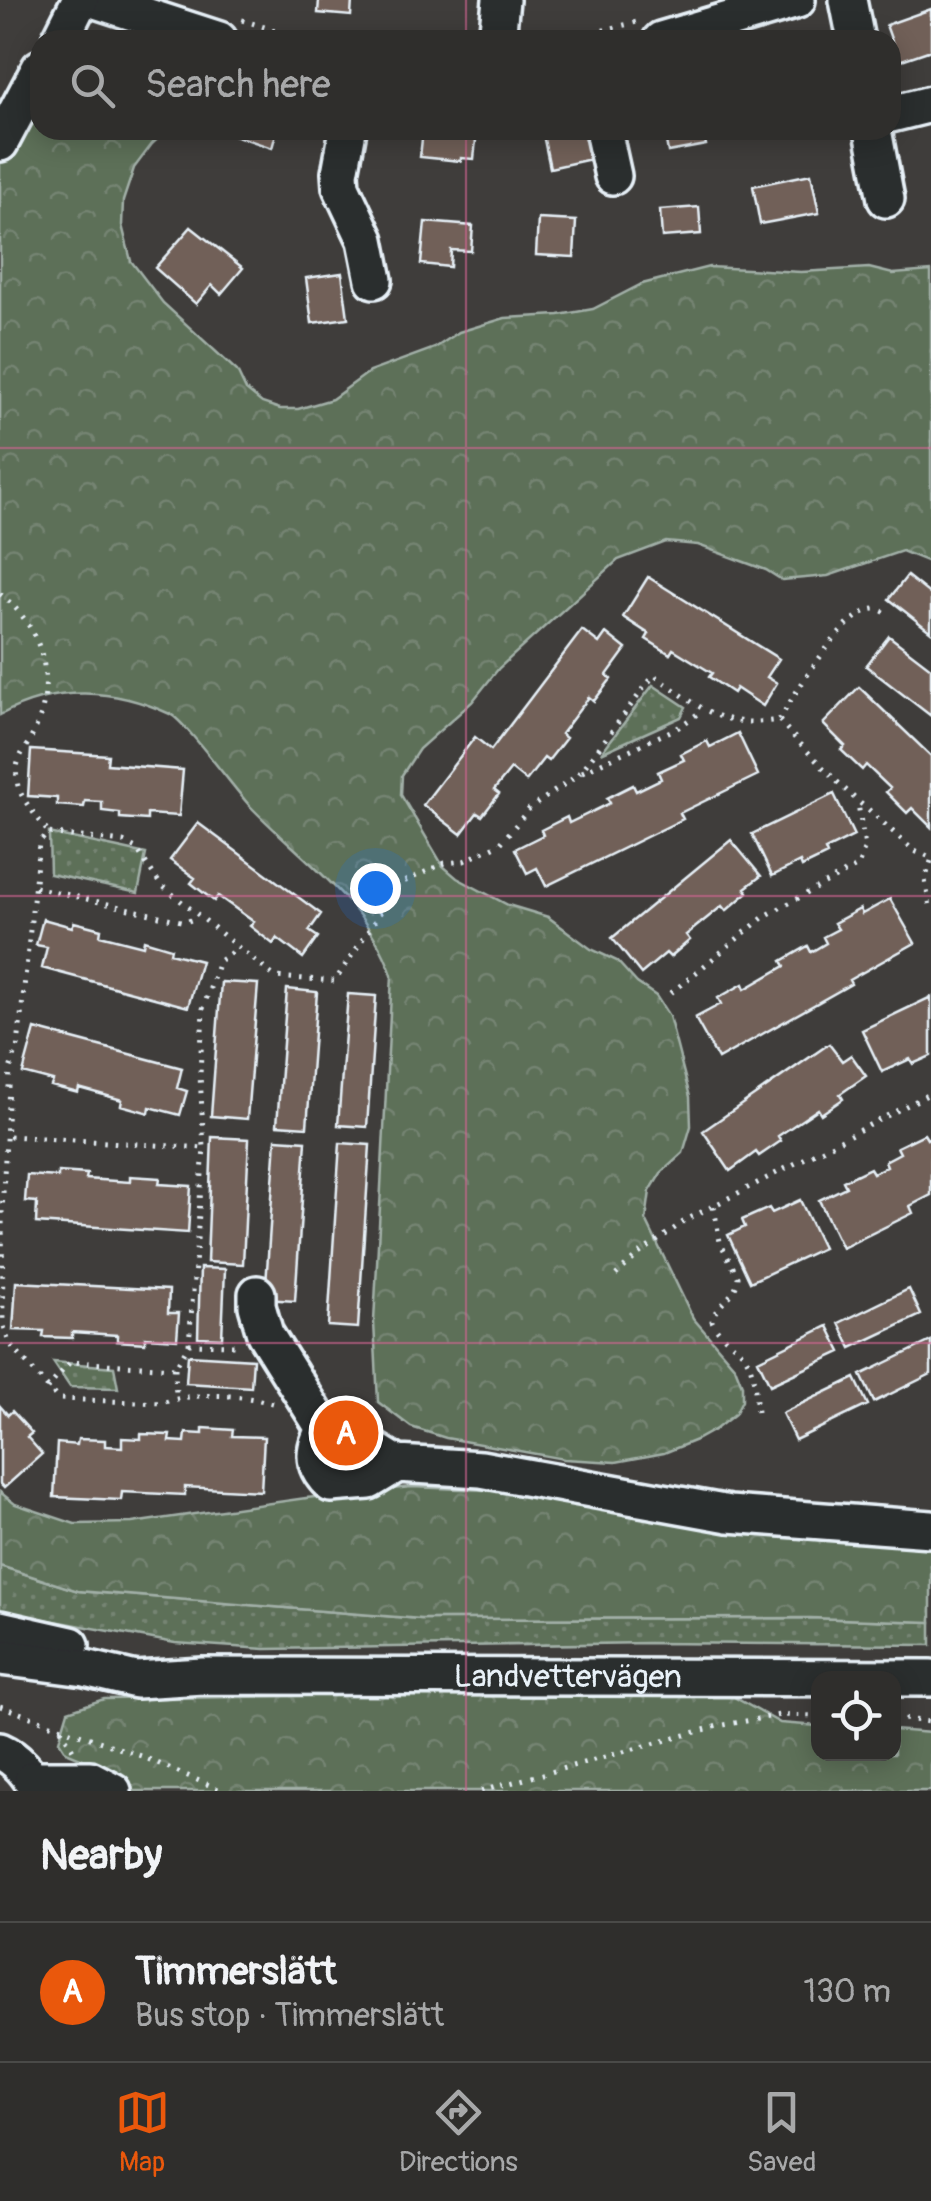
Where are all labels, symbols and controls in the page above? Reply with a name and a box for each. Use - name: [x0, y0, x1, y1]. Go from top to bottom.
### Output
- search box: [30, 30, 901, 140]
- icon: search: [65, 58, 120, 113]
- text: Search here: [145, 61, 331, 109]
- your location: [350, 863, 401, 914]
- pin: A: [314, 1396, 378, 1470]
- street label: Landvettervägen: [454, 1657, 682, 1697]
- map controls: [811, 1671, 901, 1761]
- button: locate: [811, 1671, 901, 1761]
- text: Nearby: [40, 1830, 162, 1882]
- text: Timmerslätt: [135, 1948, 336, 1996]
- text: A: [62, 1972, 83, 2012]
- text: 130 m: [803, 1972, 891, 2012]
- text: Bus stop · Timmerslätt: [135, 1996, 444, 2036]
- tab: Map: [115, 2085, 170, 2180]
- tab: Directions: [399, 2085, 518, 2180]
- tab: Saved: [747, 2085, 816, 2180]

